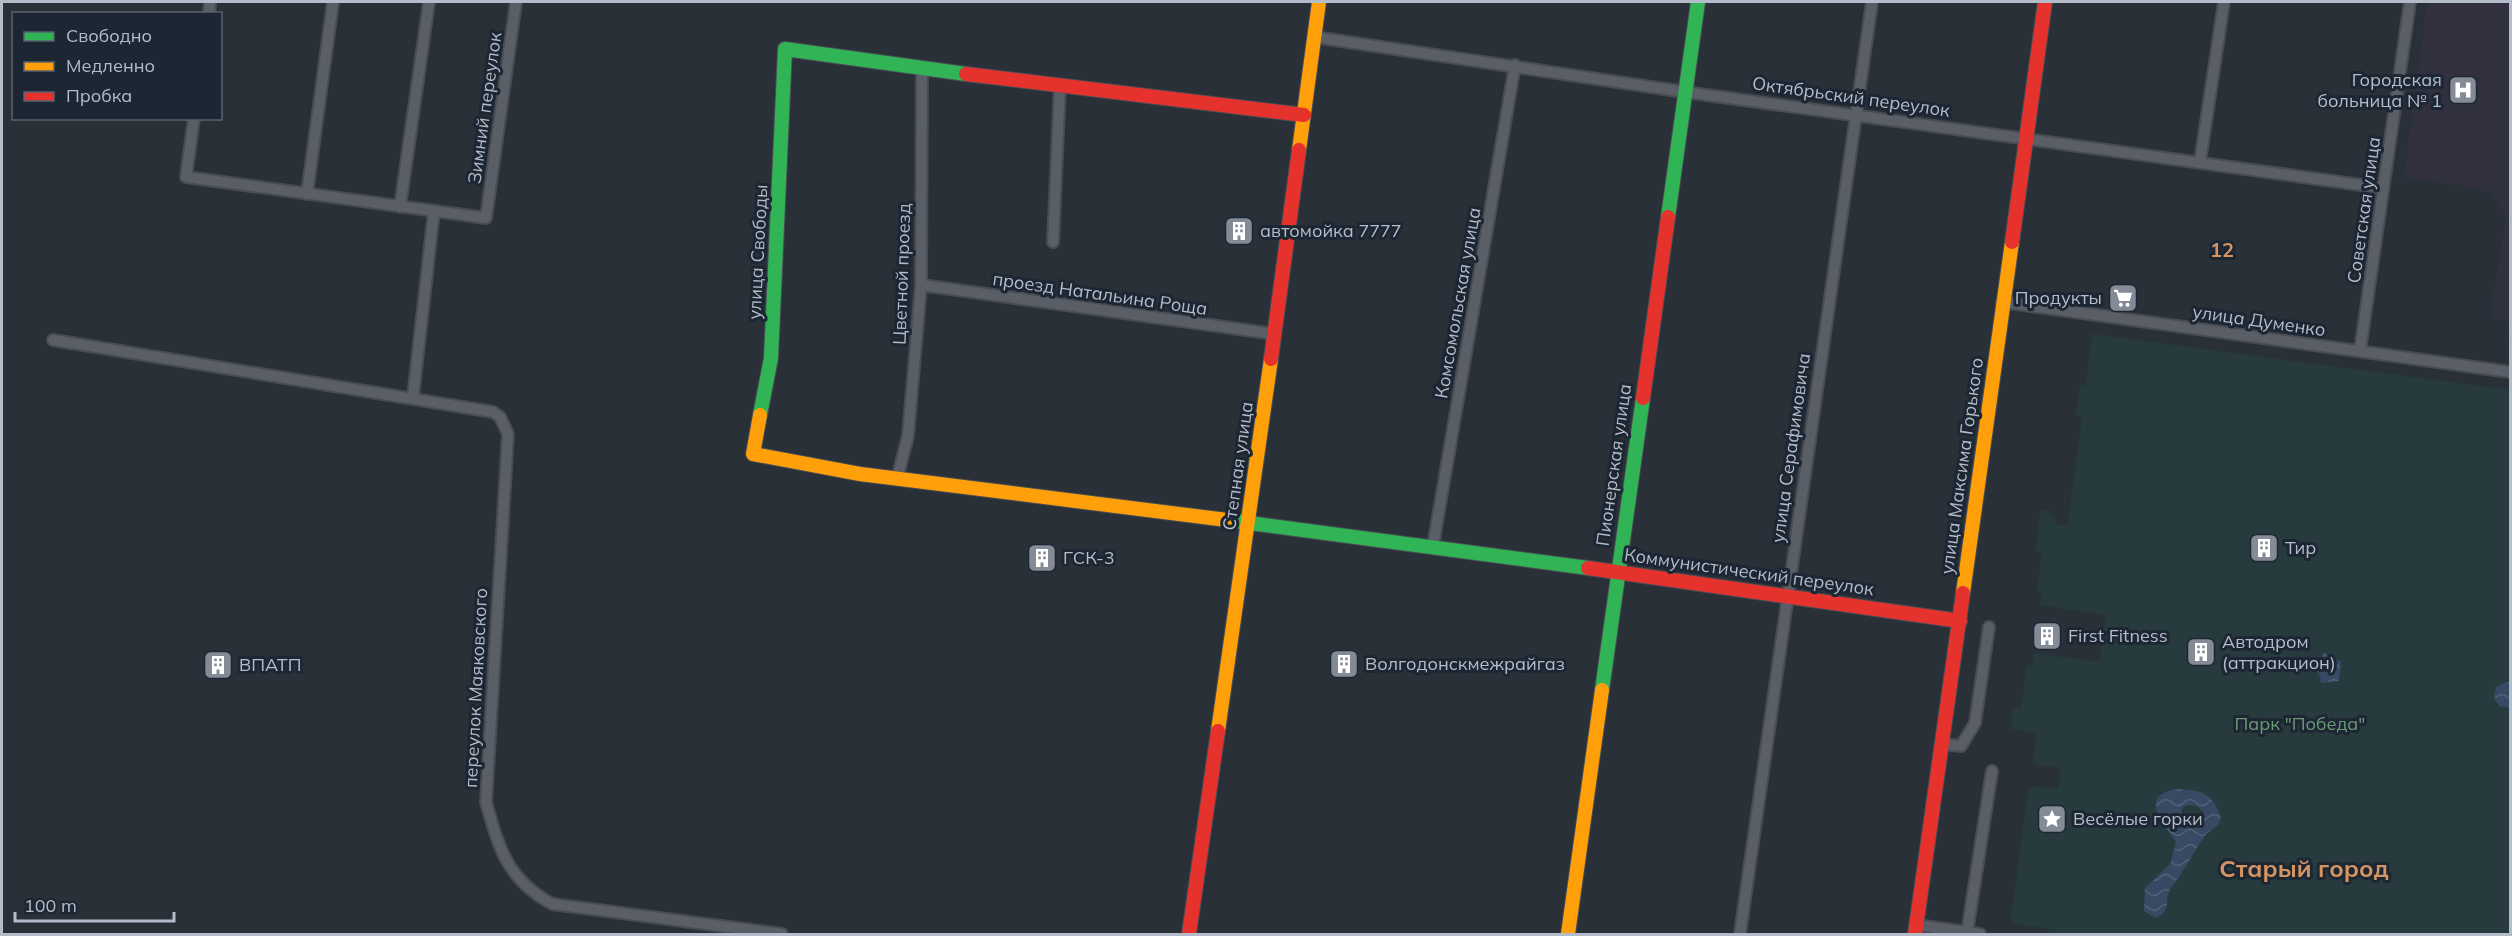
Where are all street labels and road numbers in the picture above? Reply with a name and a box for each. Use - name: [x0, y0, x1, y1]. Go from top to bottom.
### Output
- street label: Зимний переулок: [462, 30, 507, 185]
- street label: Октябрьский переулок: [1751, 71, 1952, 122]
- street label: Советская улица: [2342, 135, 2385, 285]
- street label: улица Свободы: [742, 184, 773, 320]
- street label: Цветной проезд: [888, 203, 915, 345]
- street label: Комсомольская улица: [1429, 206, 1486, 400]
- street label: проезд Натальина Роща: [991, 267, 1209, 320]
- street label: улица Думенко: [2191, 300, 2327, 341]
- street label: улица Серафимовича: [1766, 352, 1815, 544]
- street label: улица Максима Горького: [1935, 356, 1988, 576]
- street label: Пионерская улица: [1591, 382, 1636, 547]
- street label: Степная улица: [1217, 400, 1258, 532]
- street label: Коммунистический переулок: [1623, 543, 1876, 600]
- street label: переулок Маяковского: [459, 587, 492, 789]

